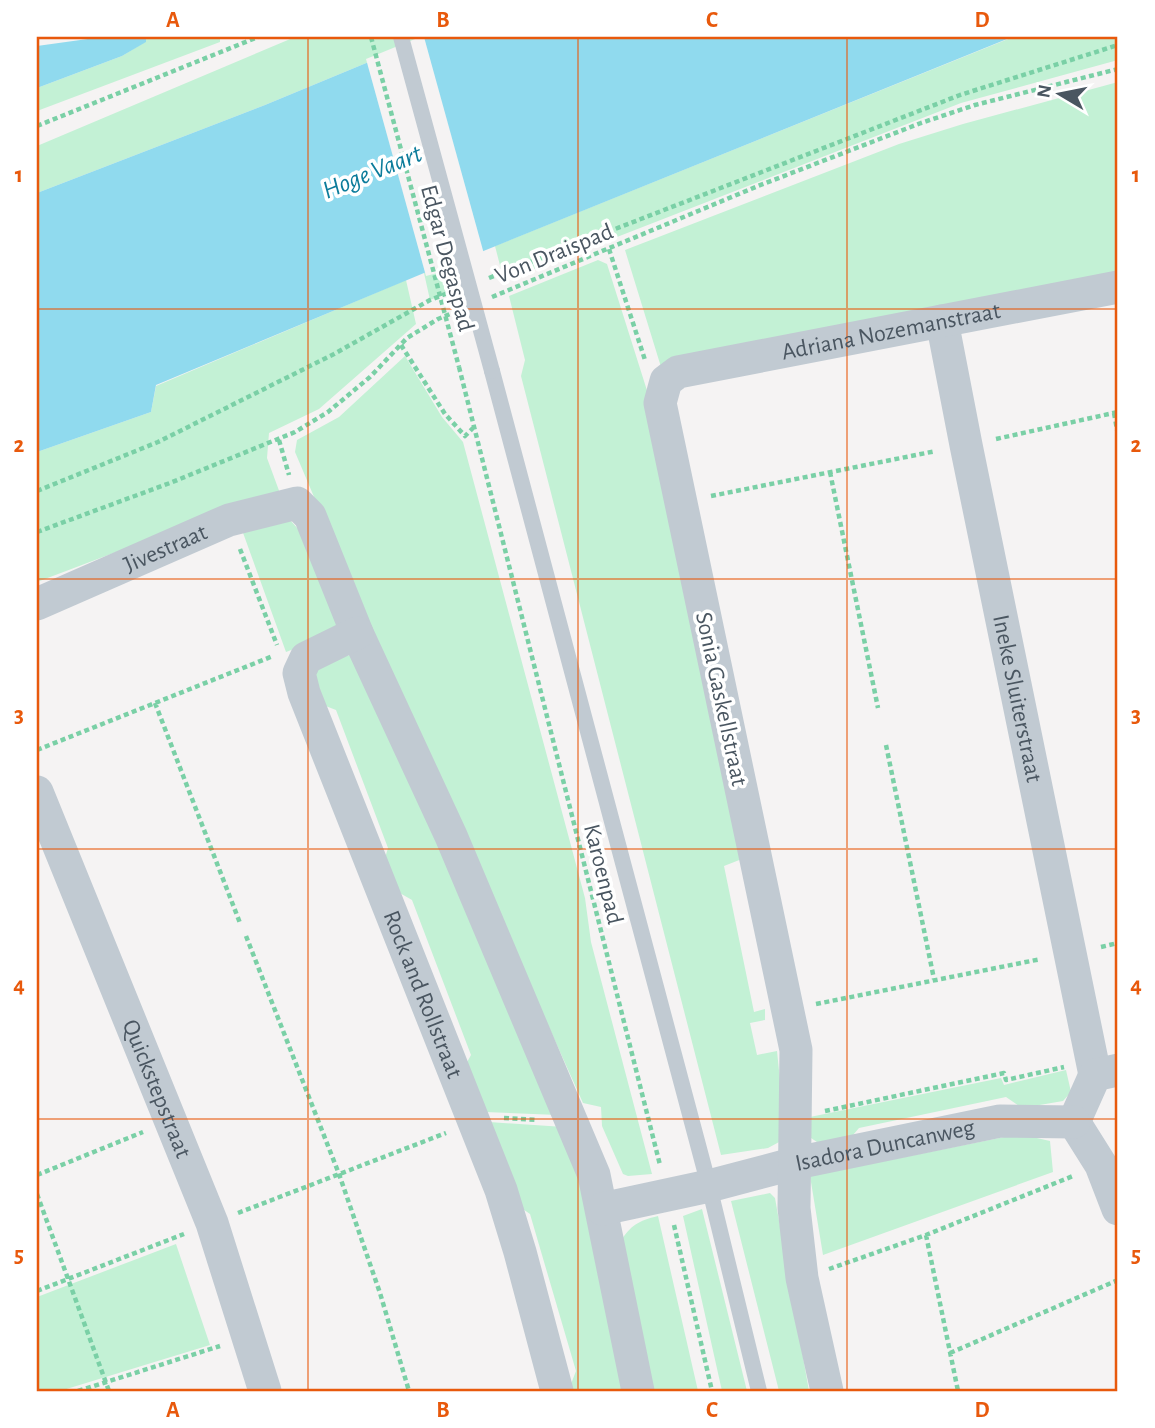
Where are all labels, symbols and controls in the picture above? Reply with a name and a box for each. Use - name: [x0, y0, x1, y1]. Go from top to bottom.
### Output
- text: A: [166, 9, 180, 32]
- text: B: [436, 9, 450, 32]
- text: C: [706, 9, 718, 32]
- text: D: [974, 9, 990, 32]
- north arrow: [1026, 60, 1096, 130]
- text: N: [1034, 83, 1055, 99]
- water label: Hoge Vaart: [319, 140, 426, 204]
- text: 1: [15, 164, 23, 187]
- text: 1: [1132, 164, 1140, 187]
- street label: Edgar Degaspad: [416, 182, 478, 334]
- street label: Von Draispad: [492, 219, 617, 288]
- street label: Adriana Nozemanstraat: [780, 299, 1003, 365]
- text: 2: [14, 434, 25, 457]
- text: 2: [1131, 434, 1142, 457]
- street label: Jivestraat: [121, 520, 211, 577]
- street label: Sonia Gaskellstraat: [691, 610, 751, 789]
- street label: Ineke Sluiterstraat: [988, 613, 1046, 785]
- text: 3: [14, 704, 24, 727]
- text: 3: [1131, 704, 1141, 727]
- street label: Karoenpad: [579, 822, 627, 927]
- street label: Rock and Rollstraat: [378, 907, 467, 1082]
- text: 4: [13, 974, 25, 997]
- text: 4: [1130, 974, 1142, 997]
- street label: Quickstepstraat: [118, 1016, 195, 1162]
- street label: Isadora Duncanweg: [793, 1115, 977, 1176]
- text: 5: [14, 1244, 24, 1267]
- text: 5: [1131, 1244, 1141, 1267]
- text: A: [166, 1399, 180, 1422]
- text: B: [436, 1399, 450, 1422]
- text: C: [706, 1399, 718, 1422]
- text: D: [974, 1399, 990, 1422]

